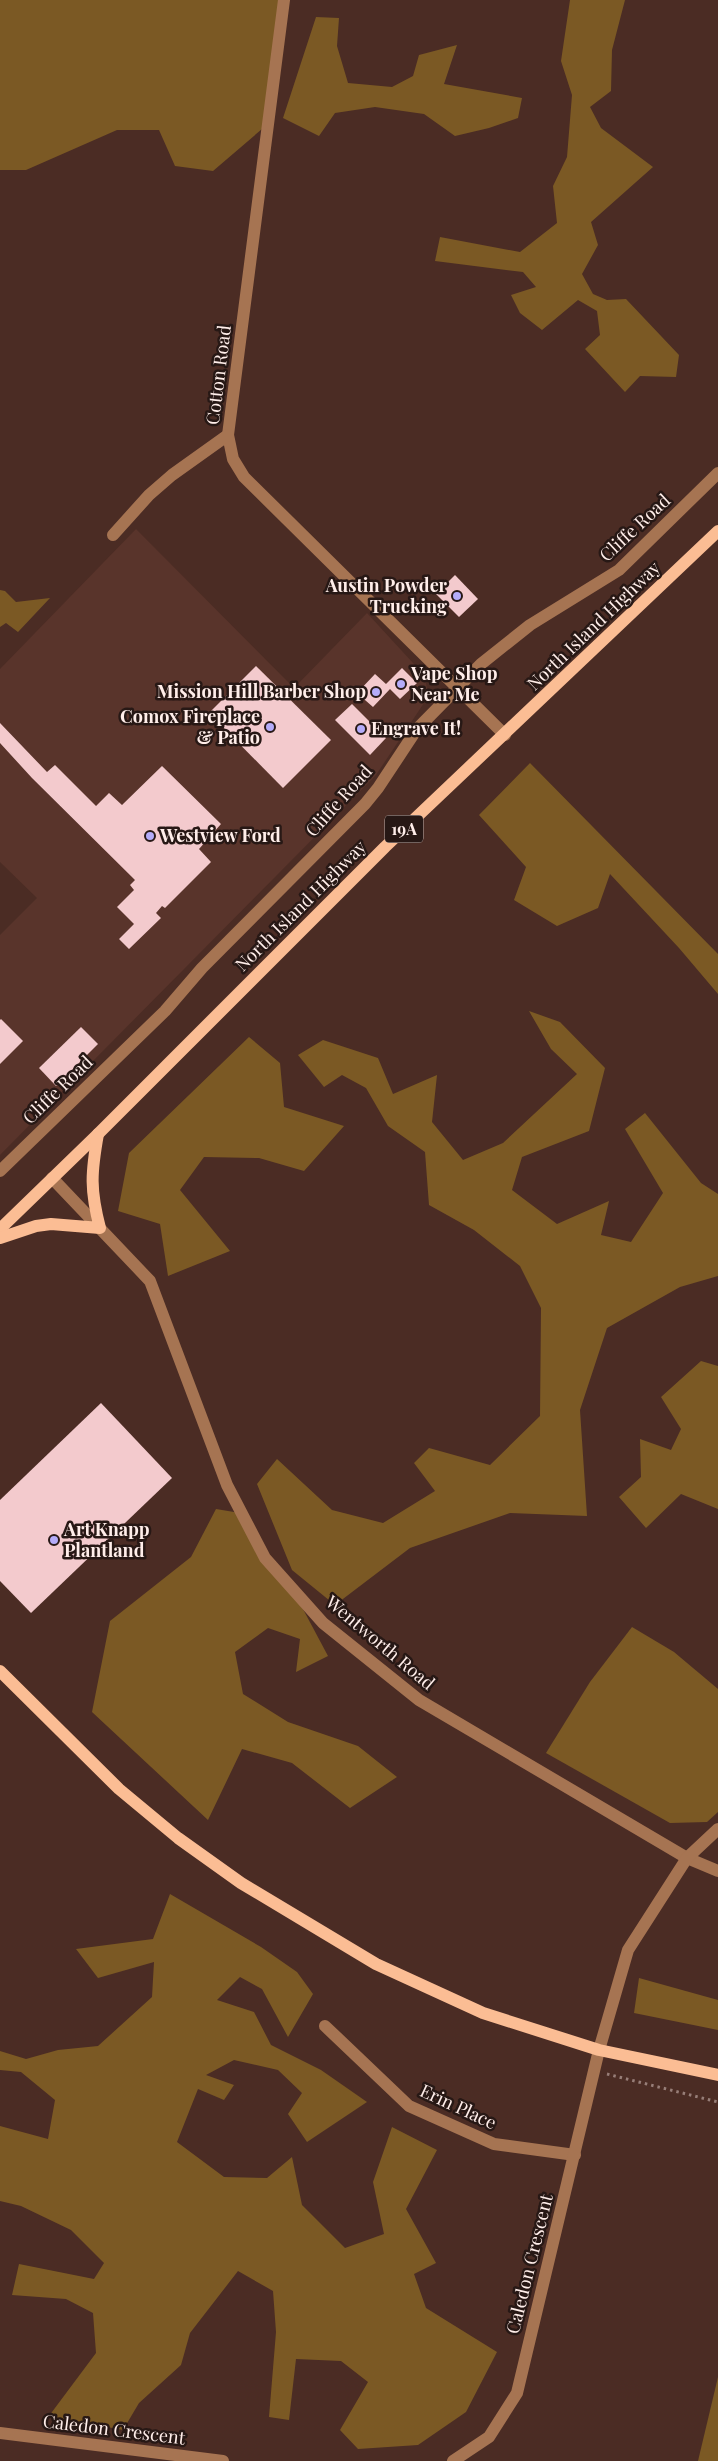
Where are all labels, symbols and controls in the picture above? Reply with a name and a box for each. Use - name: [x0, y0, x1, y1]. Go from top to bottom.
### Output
- street label: Cotton Road: [200, 323, 236, 426]
- street label: Cliffe Road: [594, 488, 675, 566]
- street label: North Island Highway: [522, 555, 665, 695]
- place label: Austin Powder Trucking: [325, 573, 448, 618]
- marker: Austin Powder Trucking: [451, 590, 463, 602]
- place label: Vape Shop Near Me: [410, 661, 498, 706]
- marker: Vape Shop Near Me: [395, 678, 407, 690]
- place label: Mission Hill Barber Shop: [157, 679, 366, 703]
- marker: Mission Hill Barber Shop: [370, 686, 382, 698]
- place label: Comox Fireplace & Patio: [120, 704, 260, 749]
- place label: Engrave It!: [371, 716, 461, 740]
- marker: Comox Fireplace & Patio: [264, 721, 276, 733]
- marker: Engrave It!: [355, 723, 367, 735]
- street label: Cliffe Road: [300, 759, 377, 841]
- road number: 19A: [385, 816, 423, 842]
- place label: Westview Ford: [159, 823, 281, 847]
- marker: Westview Ford: [144, 830, 156, 842]
- street label: North Island Highway: [230, 835, 371, 976]
- street label: Cliffe Road: [17, 1049, 98, 1129]
- place label: Art Knapp Plantland: [63, 1517, 150, 1562]
- marker: Art Knapp Plantland: [48, 1534, 60, 1546]
- street label: Wentworth Road: [320, 1589, 441, 1695]
- street label: Erin Place: [416, 2078, 501, 2134]
- street label: Caledon Crescent: [500, 2191, 558, 2336]
- street label: Caledon Crescent: [42, 2408, 187, 2450]

